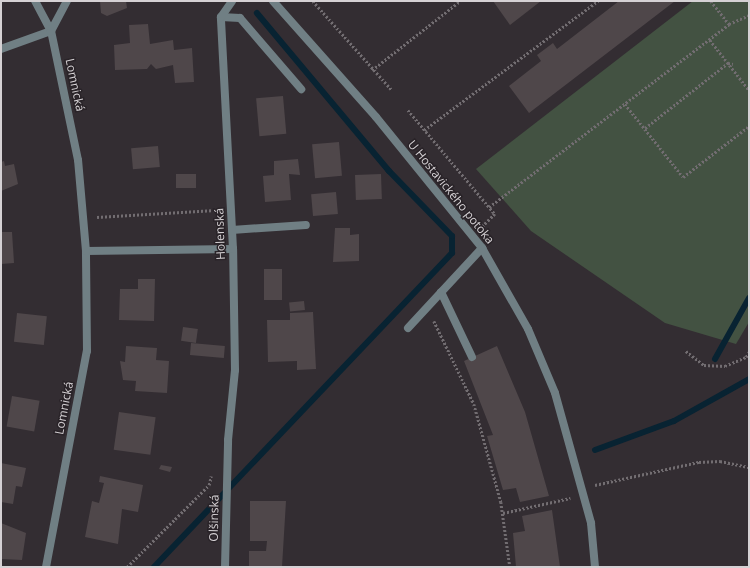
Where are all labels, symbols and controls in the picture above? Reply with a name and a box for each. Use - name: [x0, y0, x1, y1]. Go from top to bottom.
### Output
- street label: Lomnická: [62, 57, 88, 113]
- street label: U Hostavického potoka: [405, 137, 497, 247]
- street label: Holenská: [212, 208, 228, 260]
- street label: Lomnická: [52, 380, 76, 436]
- street label: Olšinská: [206, 494, 222, 542]

